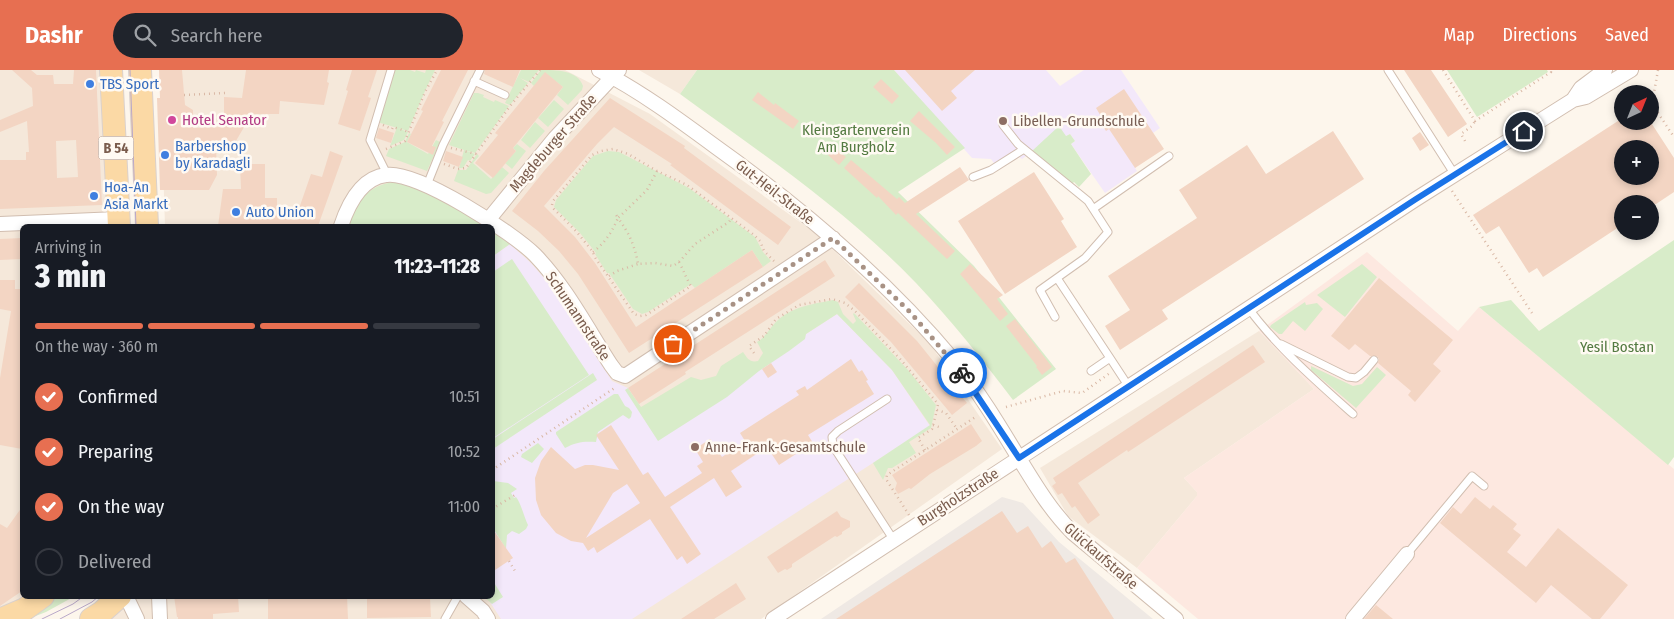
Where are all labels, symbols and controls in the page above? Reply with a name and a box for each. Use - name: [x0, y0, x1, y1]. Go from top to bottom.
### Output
- search box: [113, 13, 463, 58]
- text: Dashr: [25, 21, 83, 49]
- icon: search: [131, 21, 159, 49]
- text: Search here: [171, 24, 262, 47]
- text: Map: [1443, 24, 1475, 46]
- text: Directions: [1503, 24, 1577, 46]
- text: Saved: [1605, 24, 1649, 46]
- place label: TBS Sport: [100, 75, 159, 93]
- marker: TBS Sport: [84, 78, 96, 90]
- north arrow: [1614, 85, 1659, 130]
- map controls: [1614, 85, 1659, 240]
- street label: Magdeburger Straße: [506, 90, 600, 196]
- pin: [1503, 110, 1545, 152]
- place label: Hotel Senator: [182, 111, 267, 129]
- place label: Libellen-Grundschule: [1013, 112, 1145, 130]
- marker: Hotel Senator: [166, 114, 178, 126]
- marker: Libellen-Grundschule: [997, 115, 1009, 127]
- icon: home: [1510, 117, 1538, 145]
- park label: Kleingartenverein Am Burgholz: [802, 121, 910, 156]
- road number: B 54: [98, 136, 134, 160]
- place label: Barbershop by Karadagli: [175, 137, 250, 172]
- button: +: [1614, 140, 1659, 185]
- marker: Barbershop by Karadagli: [159, 149, 171, 161]
- street label: Gut-Heil-Straße: [732, 156, 818, 228]
- place label: Hoa-An Asia Markt: [104, 178, 168, 213]
- marker: Hoa-An Asia Markt: [88, 190, 100, 202]
- button: −: [1614, 195, 1659, 240]
- place label: Auto Union: [246, 203, 314, 221]
- marker: Auto Union: [230, 206, 242, 218]
- text: Arriving in: [35, 238, 102, 257]
- text: 11:23–11:28: [394, 255, 480, 278]
- text: 3 min: [35, 257, 106, 295]
- street label: Schumannstraße: [542, 268, 614, 364]
- pin: [652, 323, 694, 365]
- icon: bag: [659, 330, 687, 358]
- text: On the way · 360 m: [35, 337, 158, 356]
- park label: Yesil Bostan: [1580, 338, 1654, 356]
- courier: [937, 348, 987, 398]
- icon: bike: [948, 359, 976, 387]
- icon: check: [35, 383, 63, 411]
- text: Confirmed: [78, 385, 158, 408]
- text: 10:51: [449, 387, 480, 406]
- icon: check: [35, 438, 63, 466]
- place label: Anne-Frank-Gesamtschule: [705, 438, 866, 456]
- text: Preparing: [78, 440, 153, 463]
- marker: Anne-Frank-Gesamtschule: [689, 441, 701, 453]
- text: 10:52: [448, 442, 480, 461]
- street label: Burgholzstraße: [914, 464, 1002, 530]
- icon: check: [35, 493, 63, 521]
- text: On the way: [78, 495, 164, 518]
- text: 11:00: [448, 497, 480, 516]
- street label: Glückaufstraße: [1060, 519, 1142, 593]
- text: Delivered: [78, 550, 152, 573]

